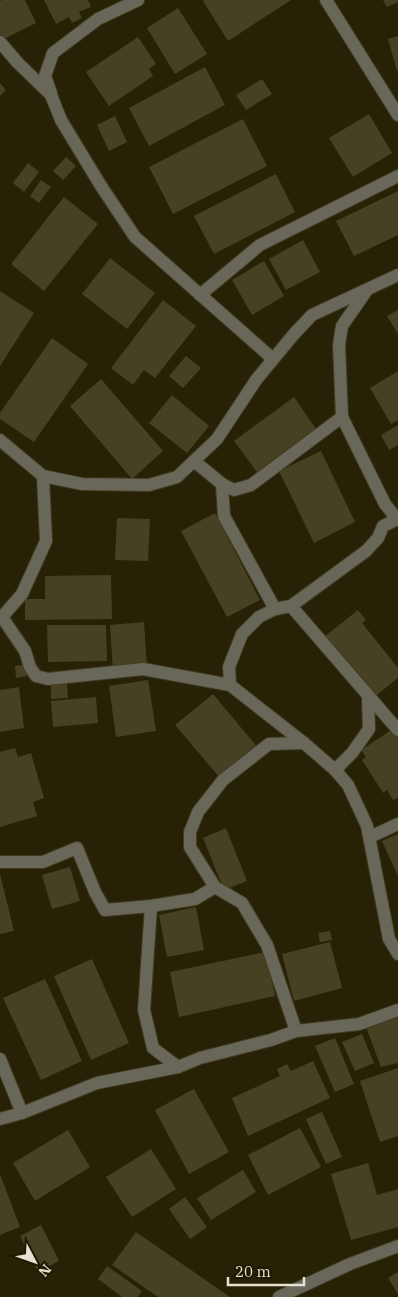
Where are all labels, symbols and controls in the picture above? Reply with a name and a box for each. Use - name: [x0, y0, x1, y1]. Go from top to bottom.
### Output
- north arrow: [10, 1237, 60, 1287]
- scale bar: [228, 1254, 304, 1286]
- text: N: [34, 1260, 55, 1281]
- text: 20 m: [235, 1262, 271, 1281]

